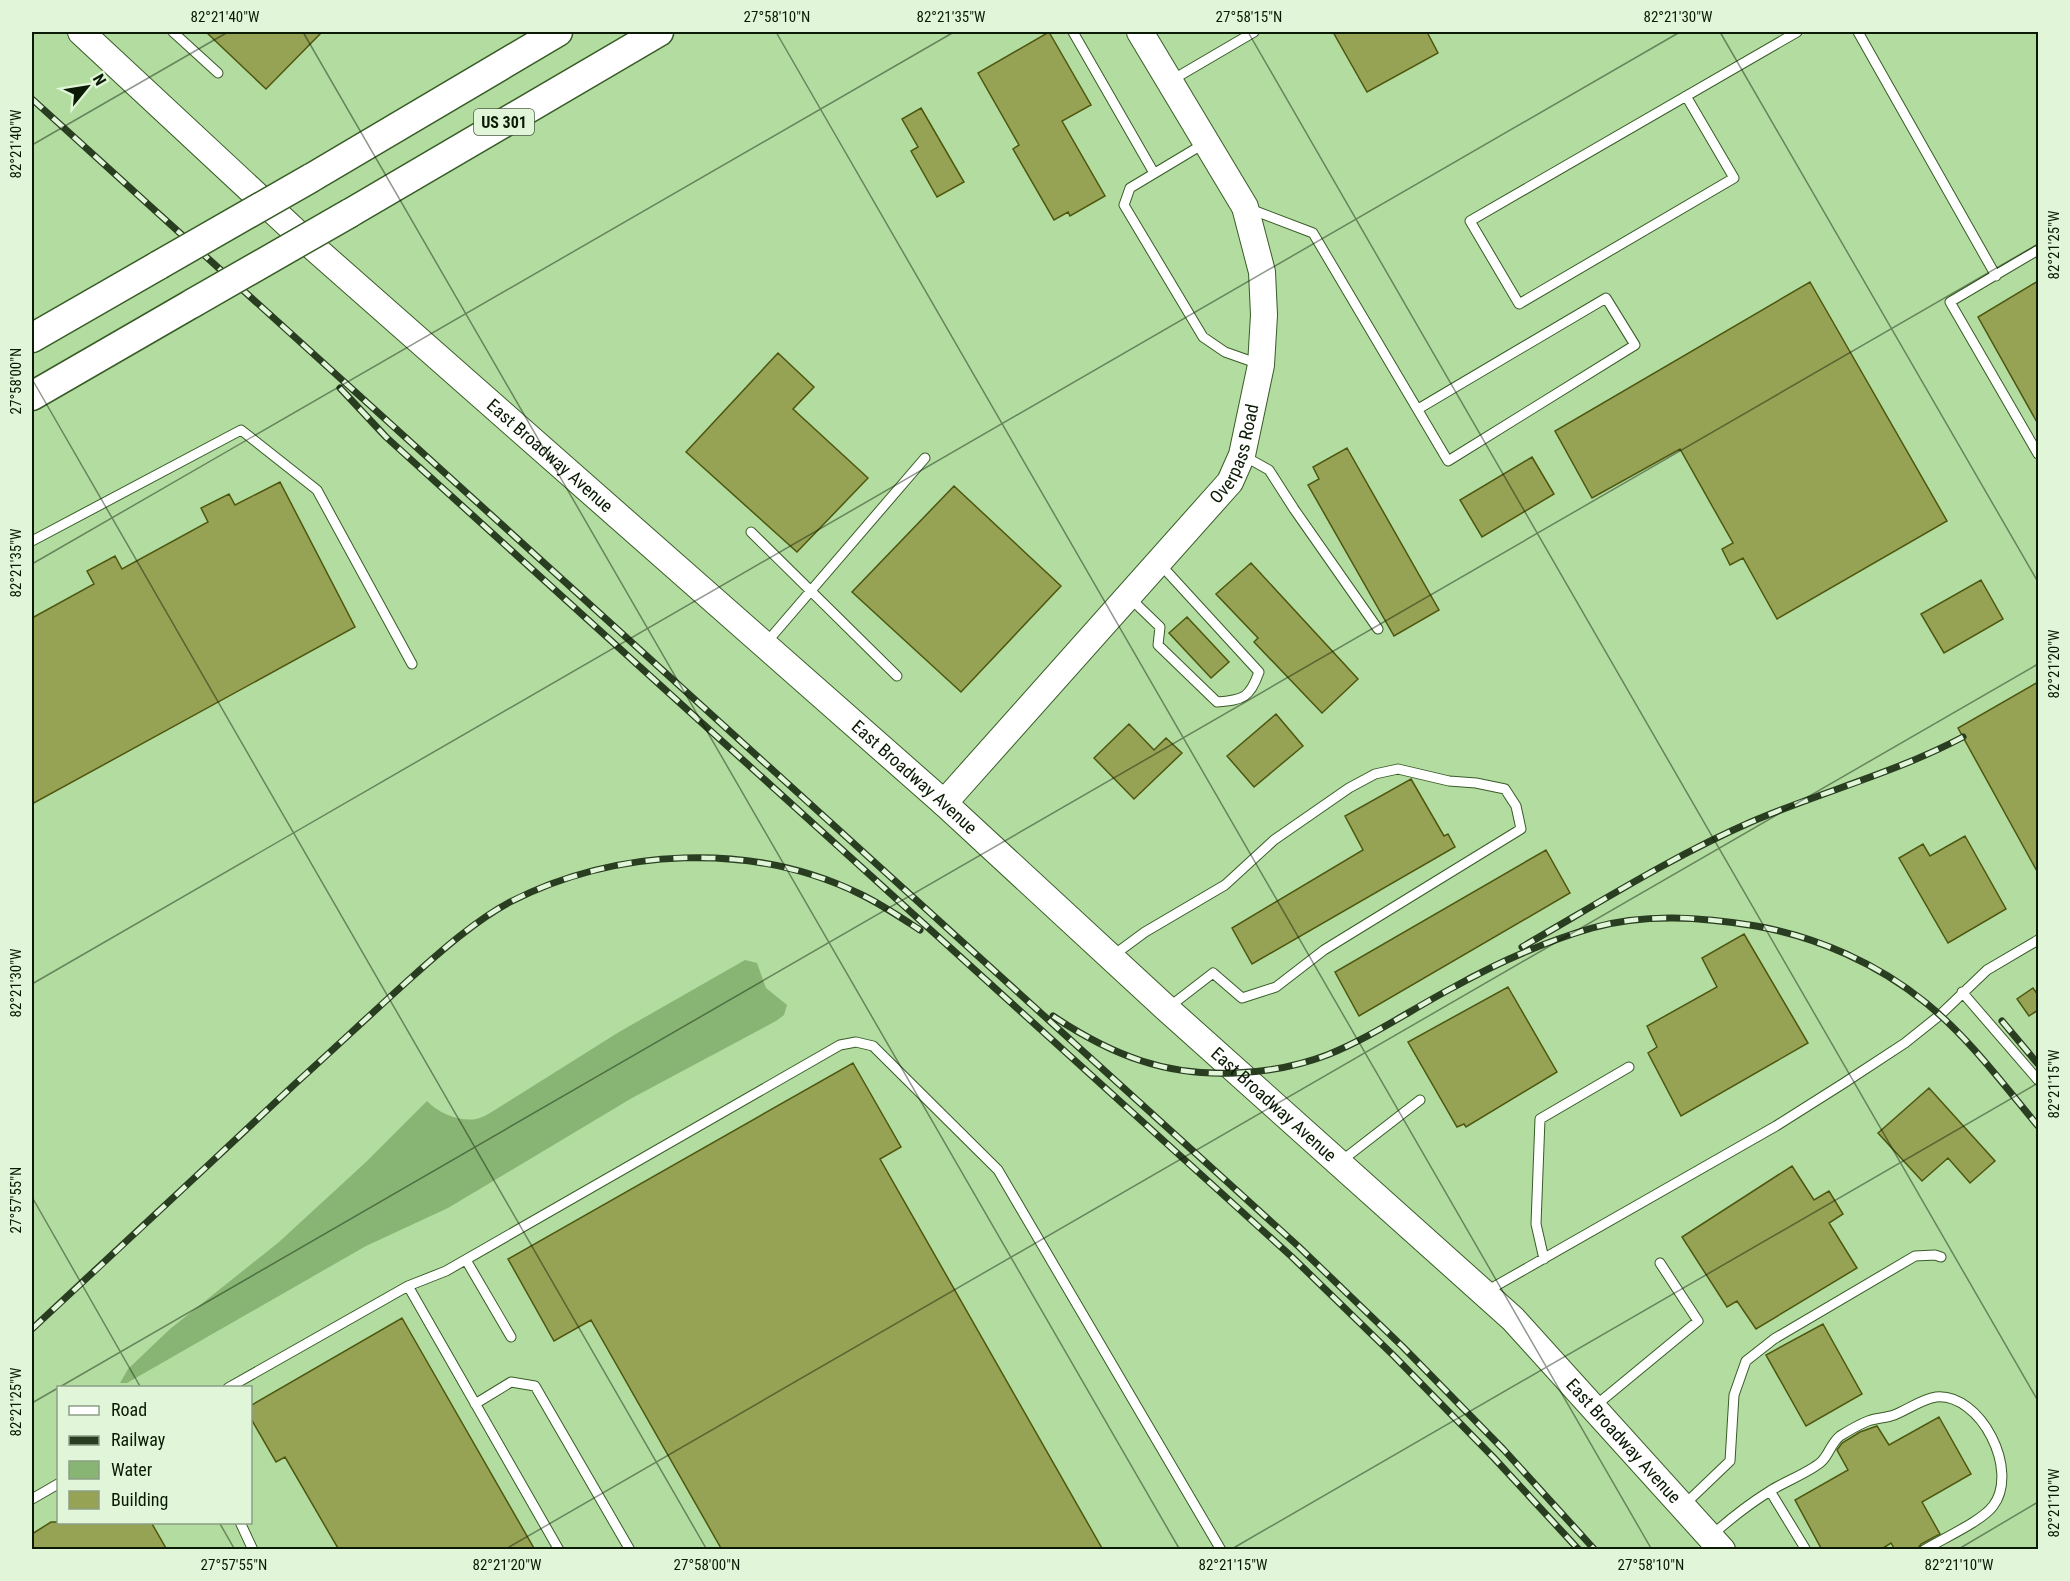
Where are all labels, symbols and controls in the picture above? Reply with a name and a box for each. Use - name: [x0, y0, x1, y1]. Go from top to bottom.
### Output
- text: 82°21'40"W: [191, 8, 260, 26]
- text: 27°58'10"N: [744, 8, 810, 26]
- text: 82°21'35"W: [917, 8, 986, 26]
- text: 27°58'15"N: [1216, 8, 1282, 26]
- text: 82°21'30"W: [1644, 8, 1713, 26]
- north arrow: [57, 57, 117, 117]
- text: N: [89, 71, 110, 89]
- text: 82°21'40"W: [7, 109, 25, 178]
- road number: US 301: [474, 109, 534, 135]
- text: 82°21'25"W: [2045, 210, 2063, 279]
- text: 27°58'00"N: [7, 348, 25, 414]
- street label: East Broadway Avenue: [483, 394, 617, 516]
- street label: Overpass Road: [1205, 402, 1262, 507]
- text: 82°21'35"W: [7, 528, 25, 597]
- text: 82°21'20"W: [2045, 629, 2063, 698]
- street label: East Broadway Avenue: [848, 716, 982, 838]
- text: 82°21'30"W: [7, 948, 25, 1017]
- street label: East Broadway Avenue: [1207, 1043, 1341, 1166]
- text: 82°21'15"W: [2045, 1049, 2063, 1118]
- text: 27°57'55"N: [7, 1167, 25, 1233]
- text: 82°21'25"W: [7, 1367, 25, 1436]
- street label: East Broadway Avenue: [1562, 1374, 1685, 1507]
- legend: [57, 1386, 252, 1524]
- text: Road: [111, 1399, 147, 1420]
- text: Railway: [111, 1429, 166, 1450]
- text: Water: [111, 1459, 153, 1480]
- text: 82°21'10"W: [2045, 1468, 2063, 1537]
- text: Building: [111, 1489, 168, 1510]
- text: 27°57'55"N: [201, 1556, 267, 1574]
- text: 82°21'20"W: [473, 1556, 542, 1574]
- text: 27°58'00"N: [674, 1556, 740, 1574]
- text: 82°21'15"W: [1199, 1556, 1268, 1574]
- text: 27°58'10"N: [1618, 1556, 1684, 1574]
- text: 82°21'10"W: [1925, 1556, 1994, 1574]

